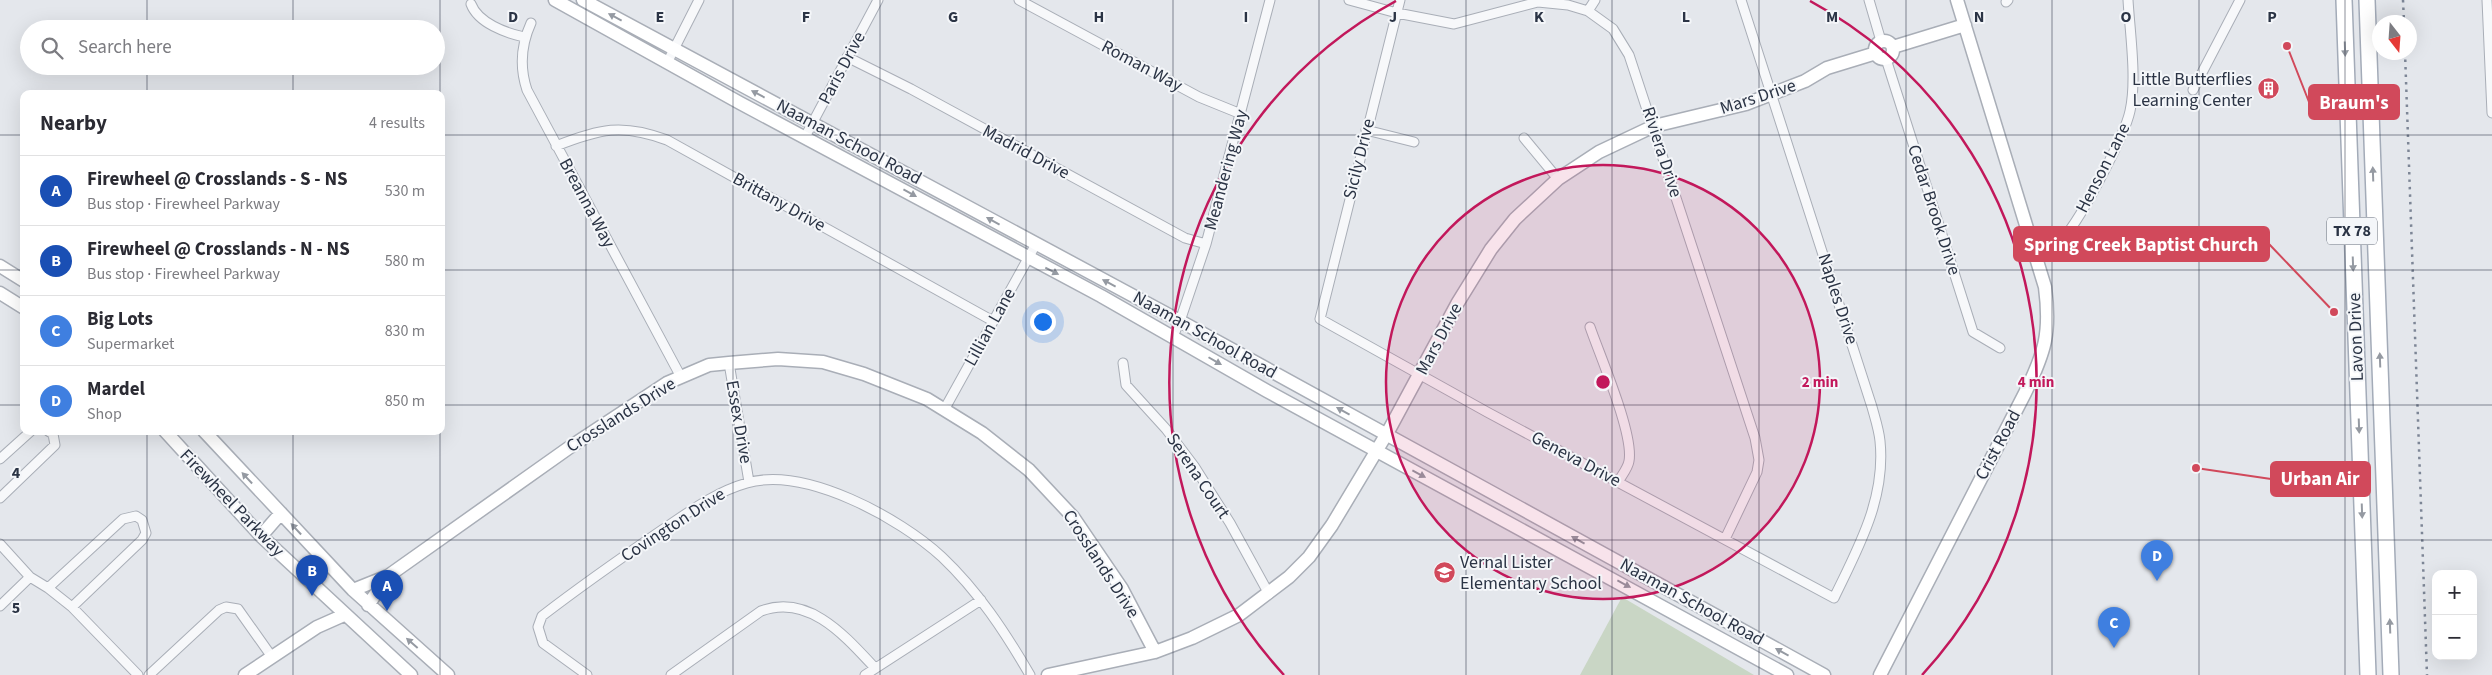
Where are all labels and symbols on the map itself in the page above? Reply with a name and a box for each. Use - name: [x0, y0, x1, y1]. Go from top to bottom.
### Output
- text: D: [508, 6, 518, 28]
- text: E: [656, 6, 664, 28]
- text: F: [802, 6, 810, 28]
- text: G: [948, 6, 958, 28]
- text: H: [1094, 6, 1104, 28]
- text: I: [1244, 6, 1248, 28]
- text: J: [1389, 6, 1397, 28]
- text: K: [1534, 6, 1544, 28]
- text: L: [1682, 6, 1690, 28]
- text: M: [1826, 6, 1838, 28]
- text: N: [1974, 6, 1984, 28]
- text: O: [2121, 6, 2132, 28]
- text: P: [2267, 6, 2277, 28]
- one-way arrow: [607, 13, 622, 21]
- north arrow: [2372, 15, 2417, 60]
- street label: Paris Drive: [812, 27, 872, 109]
- street label: Roman Way: [1097, 34, 1188, 98]
- one-way arrow: [2342, 41, 2350, 57]
- place label: Little Butterflies Learning Center: [2132, 67, 2253, 113]
- street label: Mars Drive: [1717, 73, 1799, 121]
- building icon: Little Butterflies Learning Center: [2256, 77, 2280, 101]
- callout: Braum's: [2309, 85, 2399, 119]
- one-way arrow: [751, 90, 765, 98]
- text: Braum's: [2319, 90, 2389, 117]
- street label: Naaman School Road: [772, 93, 926, 191]
- street label: Riviera Drive: [1636, 103, 1688, 201]
- street label: Meandering Way: [1198, 106, 1254, 233]
- street label: Sicily Drive: [1337, 116, 1381, 202]
- street label: Madrid Drive: [978, 119, 1074, 185]
- street label: Henson Lane: [2070, 119, 2136, 217]
- street label: Cedar Brook Drive: [1901, 142, 1967, 278]
- street label: Breanna Way: [553, 154, 621, 253]
- street label: Brittany Drive: [728, 166, 830, 238]
- one-way arrow: [2369, 166, 2377, 182]
- one-way arrow: [902, 189, 917, 197]
- one-way arrow: [987, 216, 1000, 225]
- road number: TX 78: [2327, 218, 2377, 245]
- callout: Spring Creek Baptist Church: [2014, 227, 2269, 261]
- text: Spring Creek Baptist Church: [2024, 232, 2258, 259]
- street label: Naples Drive: [1812, 250, 1864, 348]
- one-way arrow: [2350, 256, 2358, 272]
- one-way arrow: [1045, 267, 1059, 275]
- one-way arrow: [1101, 279, 1116, 287]
- street label: Lillian Lane: [958, 283, 1022, 371]
- street label: Naaman School Road: [1128, 285, 1282, 385]
- street label: Lavon Drive: [2342, 292, 2370, 382]
- street label: Mars Drive: [1410, 298, 1468, 380]
- your location: [1030, 309, 1056, 335]
- one-way arrow: [2376, 351, 2384, 367]
- one-way arrow: [1209, 356, 1222, 365]
- street label: Crosslands Drive: [561, 371, 681, 459]
- text: 2 min: [1802, 372, 1838, 393]
- text: 4 min: [2018, 372, 2054, 393]
- centre of rings: [1594, 373, 1612, 391]
- street label: Essex Drive: [719, 378, 759, 466]
- street label: Crist Road: [1969, 405, 2027, 485]
- one-way arrow: [1336, 407, 1351, 415]
- one-way arrow: [2356, 418, 2364, 434]
- street label: Geneva Drive: [1527, 425, 1625, 493]
- street label: Serena Court: [1160, 428, 1236, 524]
- street label: Firewheel Parkway: [174, 444, 290, 563]
- text: 4: [12, 462, 21, 484]
- callout: Urban Air: [2271, 462, 2370, 496]
- text: Urban Air: [2280, 466, 2360, 493]
- one-way arrow: [1412, 470, 1427, 478]
- one-way arrow: [241, 472, 253, 484]
- street label: Covington Drive: [616, 482, 730, 568]
- one-way arrow: [2359, 503, 2367, 519]
- street label: Crosslands Drive: [1057, 505, 1146, 623]
- one-way arrow: [290, 524, 302, 536]
- one-way arrow: [1570, 536, 1585, 544]
- pin: D: [2141, 540, 2173, 581]
- place label: Vernal Lister Elementary School: [1460, 550, 1602, 596]
- street label: Naaman School Road: [1615, 552, 1769, 652]
- pin: B: [296, 555, 328, 596]
- school or university icon: Vernal Lister Elementary School: [1432, 560, 1456, 584]
- pin: A: [371, 570, 403, 611]
- one-way arrow: [1617, 580, 1631, 588]
- text: 5: [12, 597, 20, 619]
- pin: C: [2098, 607, 2130, 648]
- one-way arrow: [2385, 618, 2393, 634]
- one-way arrow: [406, 637, 418, 649]
- one-way arrow: [1775, 647, 1788, 656]

